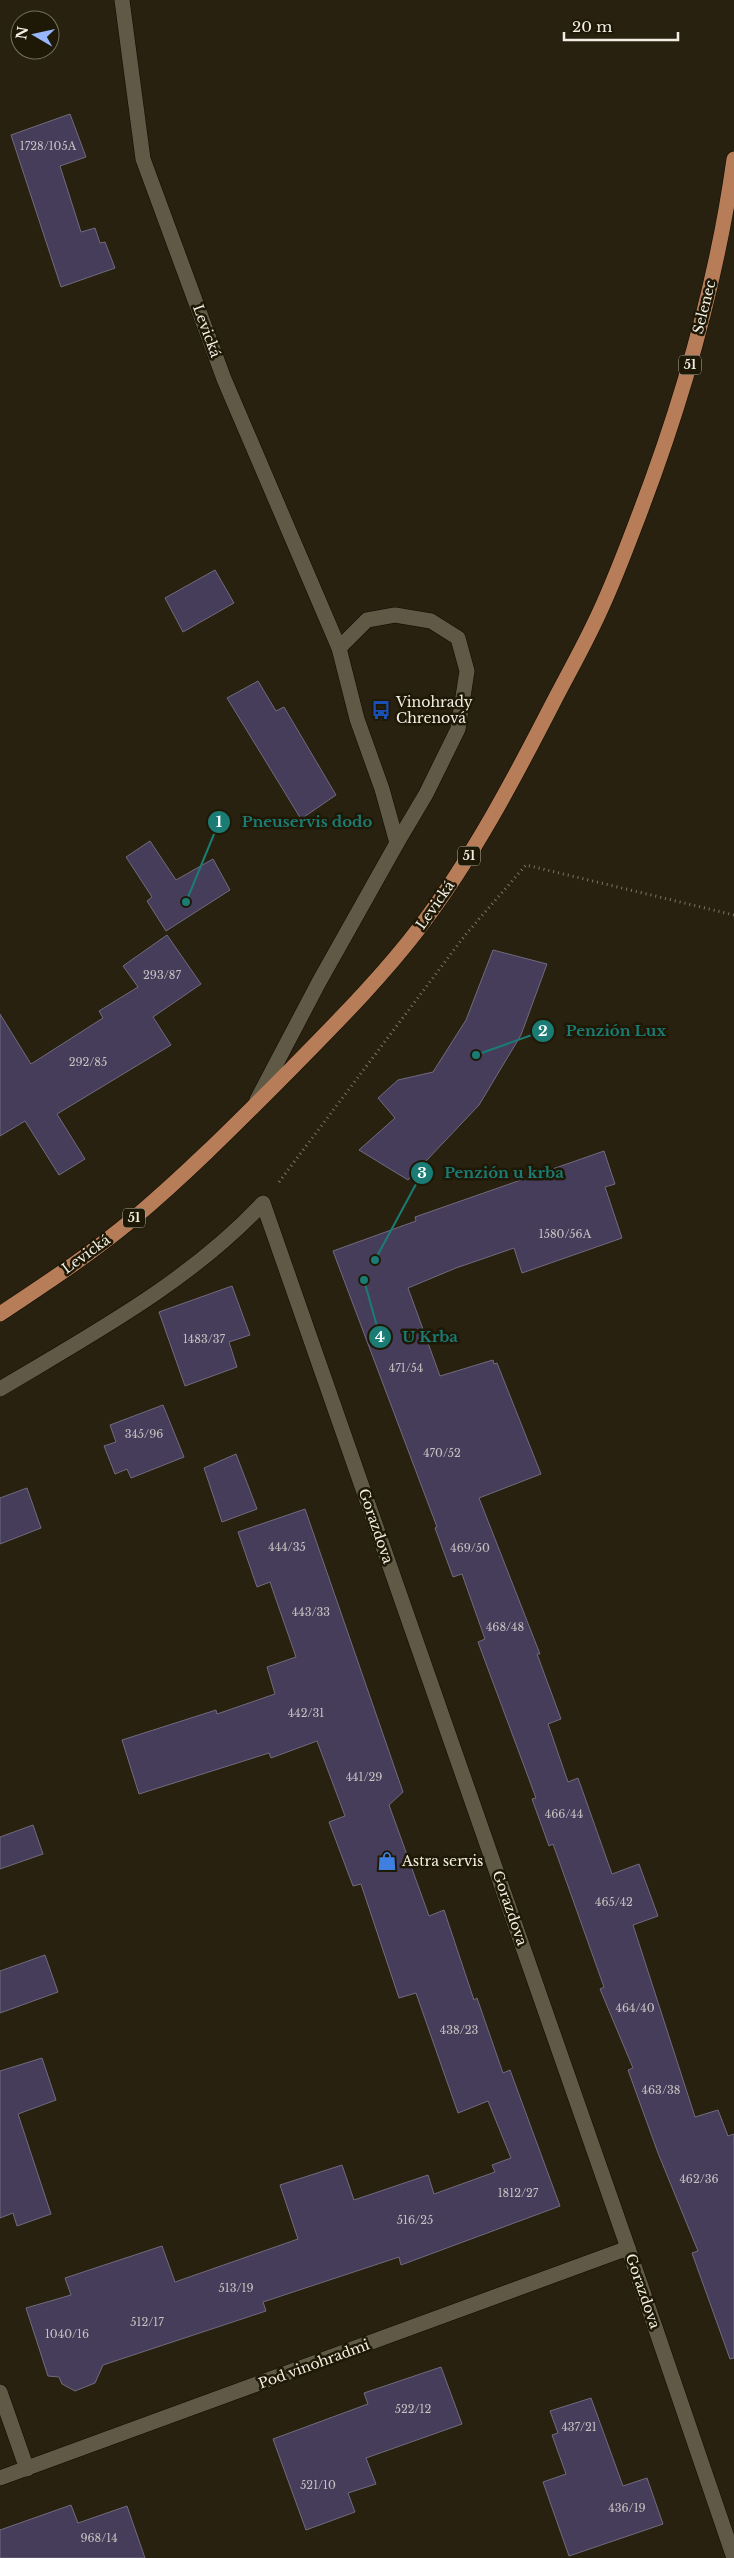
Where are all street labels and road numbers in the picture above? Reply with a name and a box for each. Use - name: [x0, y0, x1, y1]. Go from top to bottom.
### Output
- street label: Selenec: [689, 278, 719, 336]
- street label: Levická: [189, 302, 225, 360]
- road number: 51: [679, 356, 701, 374]
- road number: 51: [458, 846, 480, 866]
- street label: Levická: [412, 877, 458, 933]
- road number: 51: [123, 1208, 145, 1228]
- street label: Levická: [58, 1230, 114, 1278]
- street label: Gorazdova: [355, 1486, 397, 1566]
- street label: Gorazdova: [489, 1868, 531, 1948]
- street label: Gorazdova: [622, 2251, 664, 2331]
- street label: Pod vinohradmi: [256, 2335, 372, 2392]

